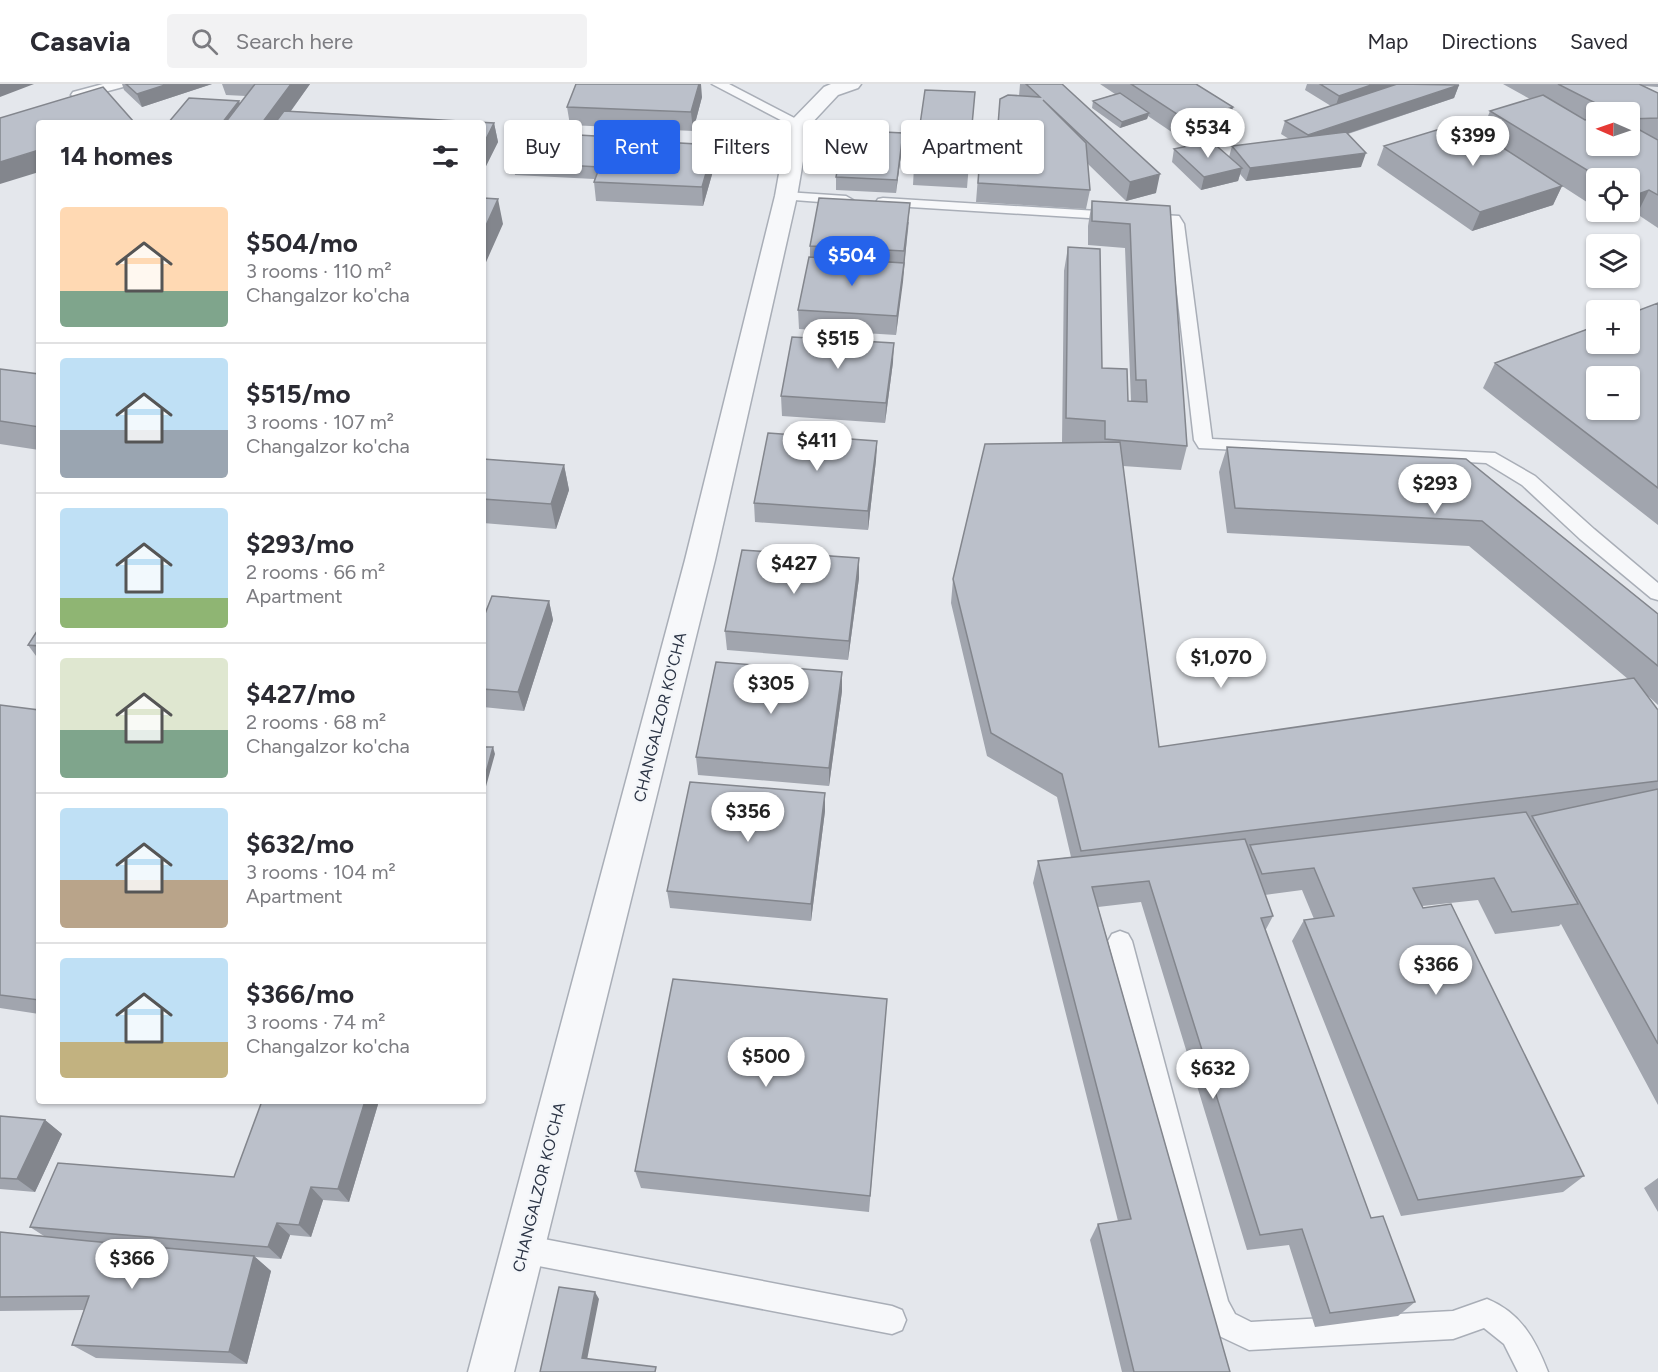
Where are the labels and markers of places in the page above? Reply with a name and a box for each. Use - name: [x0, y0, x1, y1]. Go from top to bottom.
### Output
- pin: $534: [1172, 108, 1244, 159]
- pin: $399: [1437, 116, 1509, 167]
- pin: $504: [816, 236, 888, 287]
- pin: $515: [802, 319, 874, 370]
- pin: $411: [781, 421, 853, 472]
- pin: $293: [1399, 464, 1471, 515]
- pin: $427: [758, 544, 830, 595]
- pin: $1,070: [1172, 638, 1270, 689]
- pin: $305: [735, 664, 807, 715]
- pin: $356: [712, 792, 784, 843]
- pin: $366: [1400, 945, 1472, 996]
- pin: $500: [730, 1037, 802, 1088]
- pin: $632: [1177, 1049, 1249, 1100]
- pin: $366: [96, 1239, 168, 1290]

